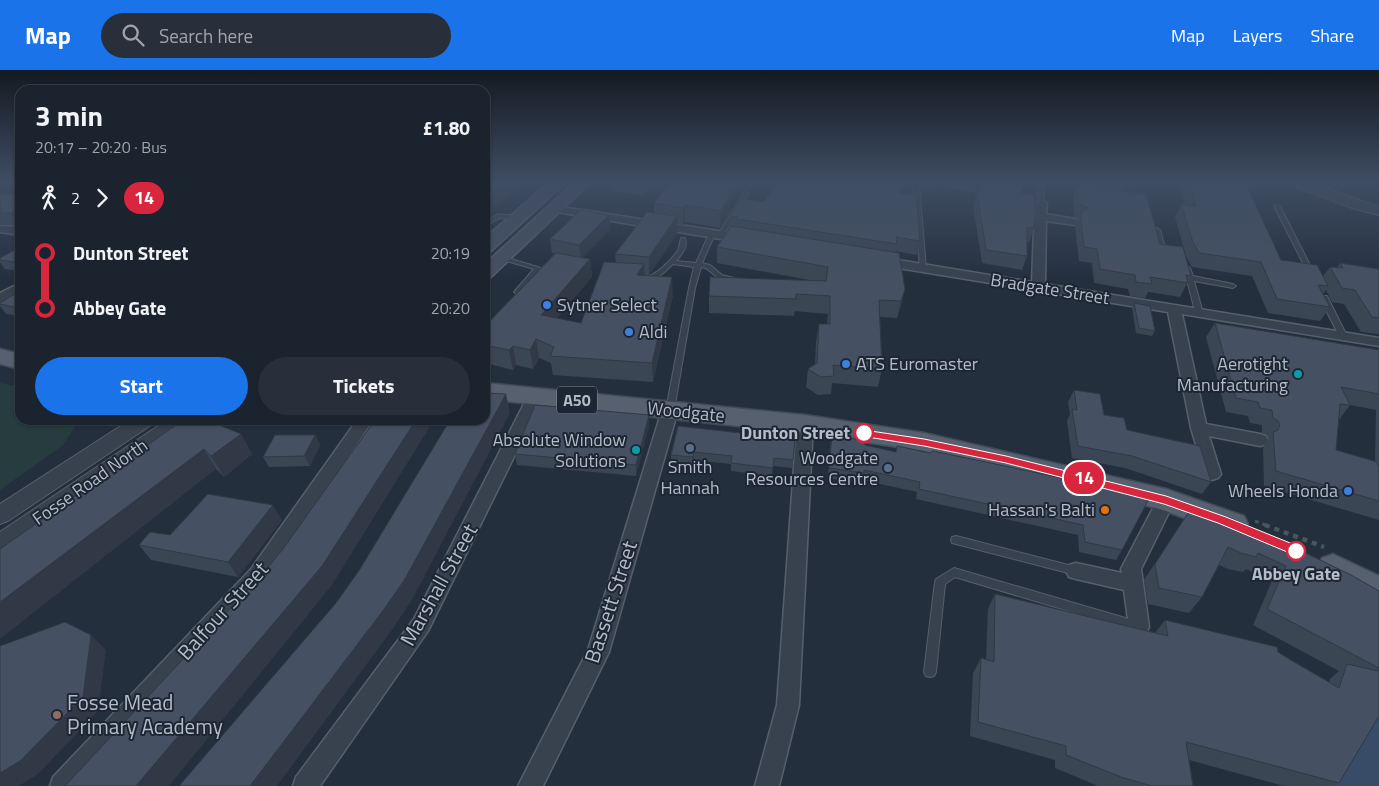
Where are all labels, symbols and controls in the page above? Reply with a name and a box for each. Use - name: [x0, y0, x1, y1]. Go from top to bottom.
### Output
- search box: [101, 13, 451, 58]
- text: Map: [25, 17, 71, 53]
- icon: search: [119, 21, 147, 49]
- text: Search here: [159, 21, 253, 50]
- text: Map: [1171, 22, 1205, 49]
- text: Layers: [1233, 22, 1282, 49]
- text: Share: [1310, 22, 1354, 49]
- text: 3 min: [35, 94, 103, 137]
- text: £1.80: [423, 113, 470, 142]
- text: 20:17 – 20:20 · Bus: [35, 135, 167, 159]
- icon: walk: [35, 184, 63, 212]
- icon: forward: [88, 184, 116, 212]
- text: 14: [134, 184, 154, 211]
- text: 2: [71, 186, 80, 210]
- text: Dunton Street: [73, 238, 188, 267]
- text: 20:19: [431, 241, 470, 265]
- street label: Bradgate Street: [989, 266, 1112, 311]
- place label: Sytner Select: [557, 291, 657, 318]
- text: Abbey Gate: [73, 293, 166, 322]
- text: 20:20: [431, 296, 470, 320]
- marker: Sytner Select: [541, 299, 553, 311]
- place label: Aldi: [639, 318, 667, 345]
- marker: Aldi: [623, 326, 635, 338]
- place label: ATS Euromaster: [856, 350, 978, 377]
- place label: Aerotight Manufacturing: [1177, 350, 1289, 398]
- button: Start: [35, 357, 248, 415]
- button: Tickets: [258, 357, 470, 415]
- marker: ATS Euromaster: [840, 358, 852, 370]
- marker: Aerotight Manufacturing: [1292, 368, 1304, 380]
- road number: A50: [557, 386, 597, 414]
- street label: Woodgate: [646, 394, 726, 429]
- place label: Dunton Street: [741, 419, 850, 446]
- marker: Dunton Street: [854, 423, 874, 443]
- place label: Absolute Window Solutions: [493, 426, 626, 474]
- street label: Fosse Road North: [27, 432, 153, 531]
- marker: Smith Hannah: [684, 442, 696, 454]
- marker: Absolute Window Solutions: [630, 444, 642, 456]
- place label: Woodgate Resources Centre: [746, 444, 878, 492]
- place label: Smith Hannah: [660, 453, 720, 501]
- marker: Woodgate Resources Centre: [882, 462, 894, 474]
- line badge: 14: [1062, 462, 1106, 494]
- text: 14: [1074, 464, 1094, 491]
- place label: Wheels Honda: [1228, 477, 1338, 504]
- marker: Wheels Honda: [1342, 485, 1354, 497]
- place label: Hassan's Balti: [988, 496, 1095, 523]
- marker: Hassan's Balti: [1099, 504, 1111, 516]
- street label: Marshall Street: [391, 517, 485, 652]
- street label: Bassett Street: [575, 536, 645, 667]
- marker: Abbey Gate: [1286, 541, 1306, 561]
- street label: Balfour Street: [169, 553, 276, 667]
- place label: Abbey Gate: [1252, 560, 1340, 587]
- place label: Fosse Mead Primary Academy: [67, 686, 223, 742]
- marker: Fosse Mead Primary Academy: [51, 709, 63, 721]

